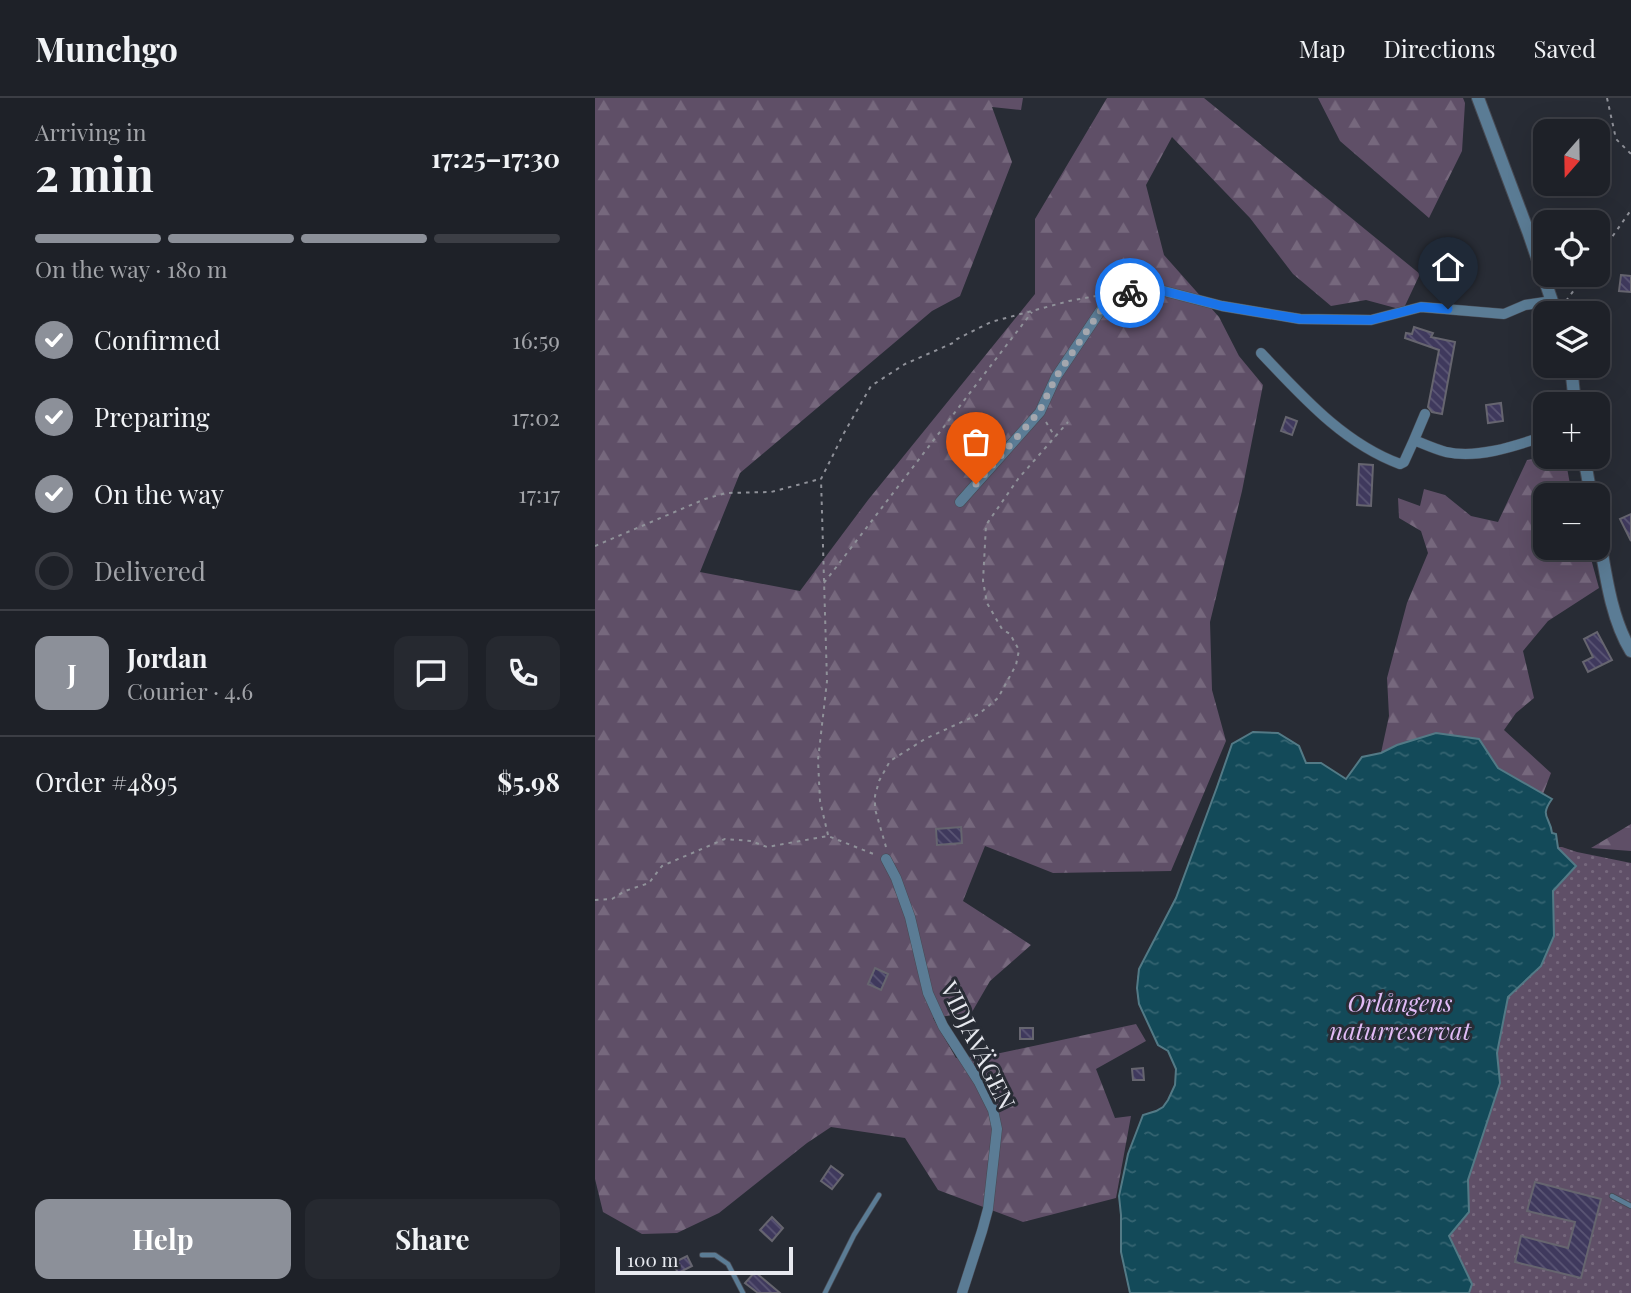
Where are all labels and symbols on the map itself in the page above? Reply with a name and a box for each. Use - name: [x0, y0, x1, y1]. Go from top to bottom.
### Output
- north arrow: [1533, 119, 1610, 196]
- pin: [1418, 237, 1478, 309]
- courier: [1095, 258, 1165, 328]
- pin: [946, 412, 1006, 484]
- street label: VIDJAVÄGEN: [934, 975, 1024, 1114]
- park label: Orlångens naturreservat: [1329, 986, 1472, 1046]
- scale bar: [616, 1244, 793, 1276]

